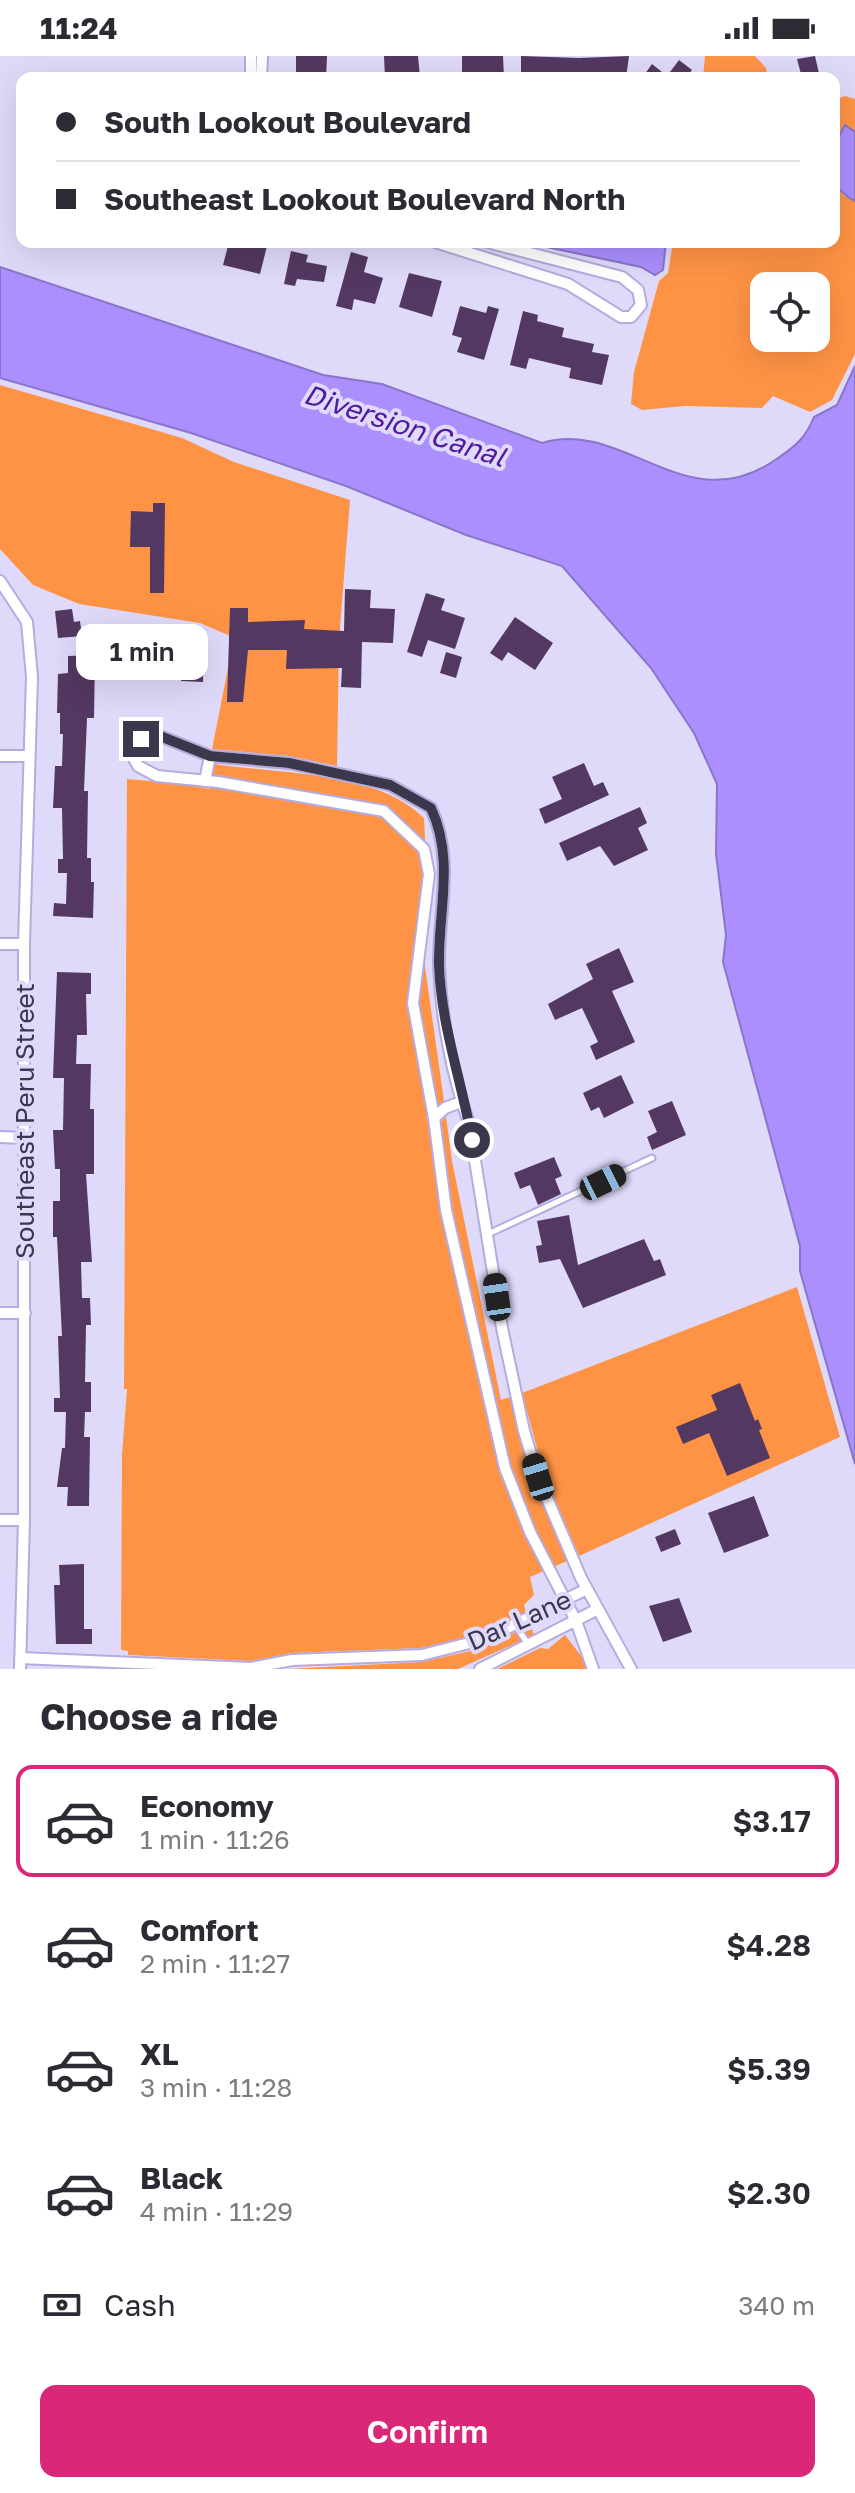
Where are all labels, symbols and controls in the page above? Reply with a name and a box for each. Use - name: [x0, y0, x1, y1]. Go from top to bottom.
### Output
- text: 11:24: [40, 10, 118, 46]
- text: South Lookout Boulevard: [104, 104, 471, 140]
- text: Southeast Lookout Boulevard North: [104, 181, 625, 217]
- map controls: [750, 272, 830, 352]
- button: locate: [750, 272, 830, 352]
- water label: Diversion Canal: [300, 377, 511, 473]
- callout: 1 min: [75, 623, 207, 679]
- text: 1 min: [109, 636, 175, 667]
- route end: [123, 721, 159, 757]
- street label: Southeast Peru Street: [9, 983, 40, 1259]
- route start: [454, 1122, 490, 1158]
- car: [576, 1161, 630, 1203]
- car: [482, 1272, 512, 1322]
- car: [520, 1451, 556, 1503]
- street label: Dar Lane: [462, 1583, 576, 1657]
- text: Choose a ride: [40, 1695, 278, 1738]
- icon: car: [44, 1785, 116, 1857]
- text: Economy: [140, 1788, 274, 1824]
- text: $3.17: [732, 1803, 811, 1839]
- text: 1 min · 11:26: [140, 1824, 290, 1855]
- icon: car: [44, 1909, 116, 1981]
- text: Comfort: [140, 1912, 259, 1948]
- text: $4.28: [726, 1927, 811, 1963]
- text: 2 min · 11:27: [140, 1948, 290, 1979]
- icon: car: [44, 2033, 116, 2105]
- text: XL: [140, 2036, 179, 2072]
- text: $5.39: [727, 2051, 811, 2087]
- text: 3 min · 11:28: [140, 2072, 292, 2103]
- icon: car: [44, 2157, 116, 2229]
- text: Black: [140, 2160, 223, 2196]
- text: $2.30: [727, 2175, 811, 2211]
- text: 4 min · 11:29: [140, 2196, 293, 2227]
- icon: cash: [40, 2283, 84, 2327]
- text: Cash: [104, 2287, 176, 2323]
- text: 340 m: [738, 2290, 815, 2321]
- button: Confirm: [40, 2385, 815, 2477]

